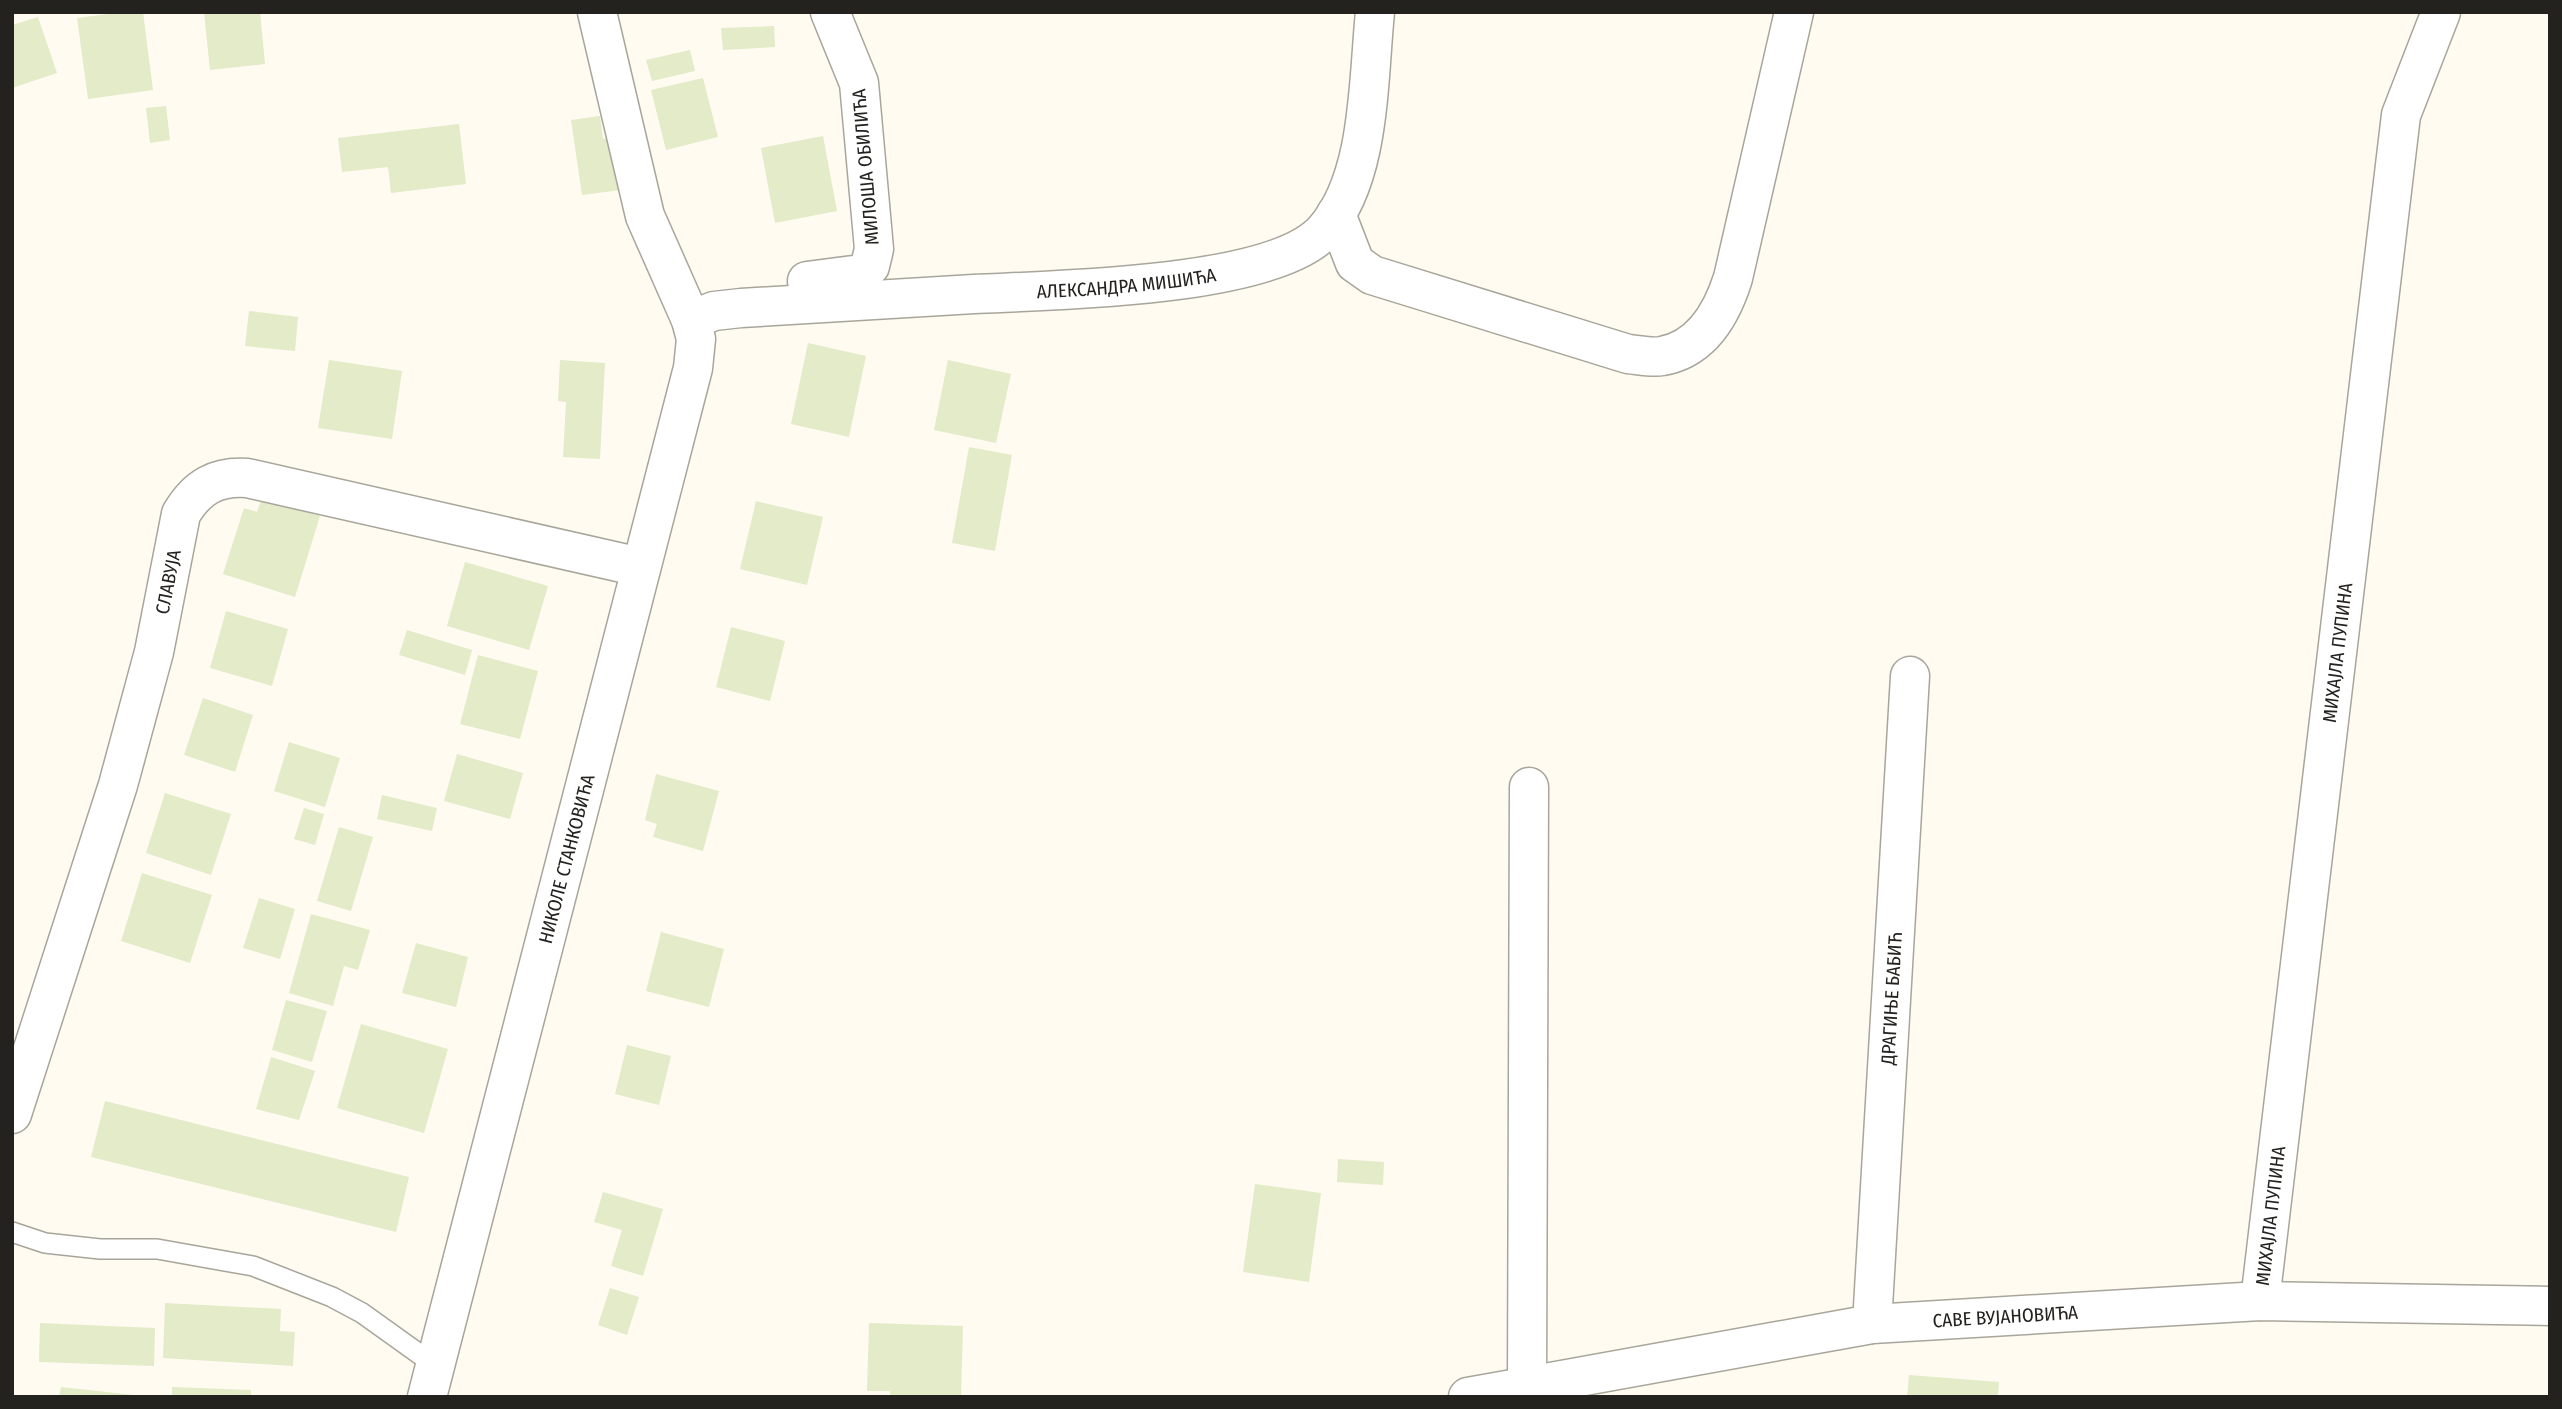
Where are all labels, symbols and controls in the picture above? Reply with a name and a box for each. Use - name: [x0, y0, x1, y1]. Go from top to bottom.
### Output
- street label: МИЛОША ОБИЛИЋА: [847, 88, 884, 246]
- street label: АЛЕКСАНДРА МИШИЋА: [1036, 263, 1218, 303]
- street label: СЛАВУЈА: [151, 548, 186, 616]
- street label: МИХАЈЛА ПУПИНА: [2318, 582, 2357, 724]
- street label: НИКОЛЕ СТАНКОВИЋА: [534, 772, 600, 946]
- street label: ДРАГИЊЕ БАБИЋ: [1876, 932, 1907, 1067]
- street label: МИХАЈЛА ПУПИНА: [2251, 1145, 2290, 1287]
- street label: САВЕ ВУЈАНОВИЋА: [1932, 1301, 2079, 1332]

